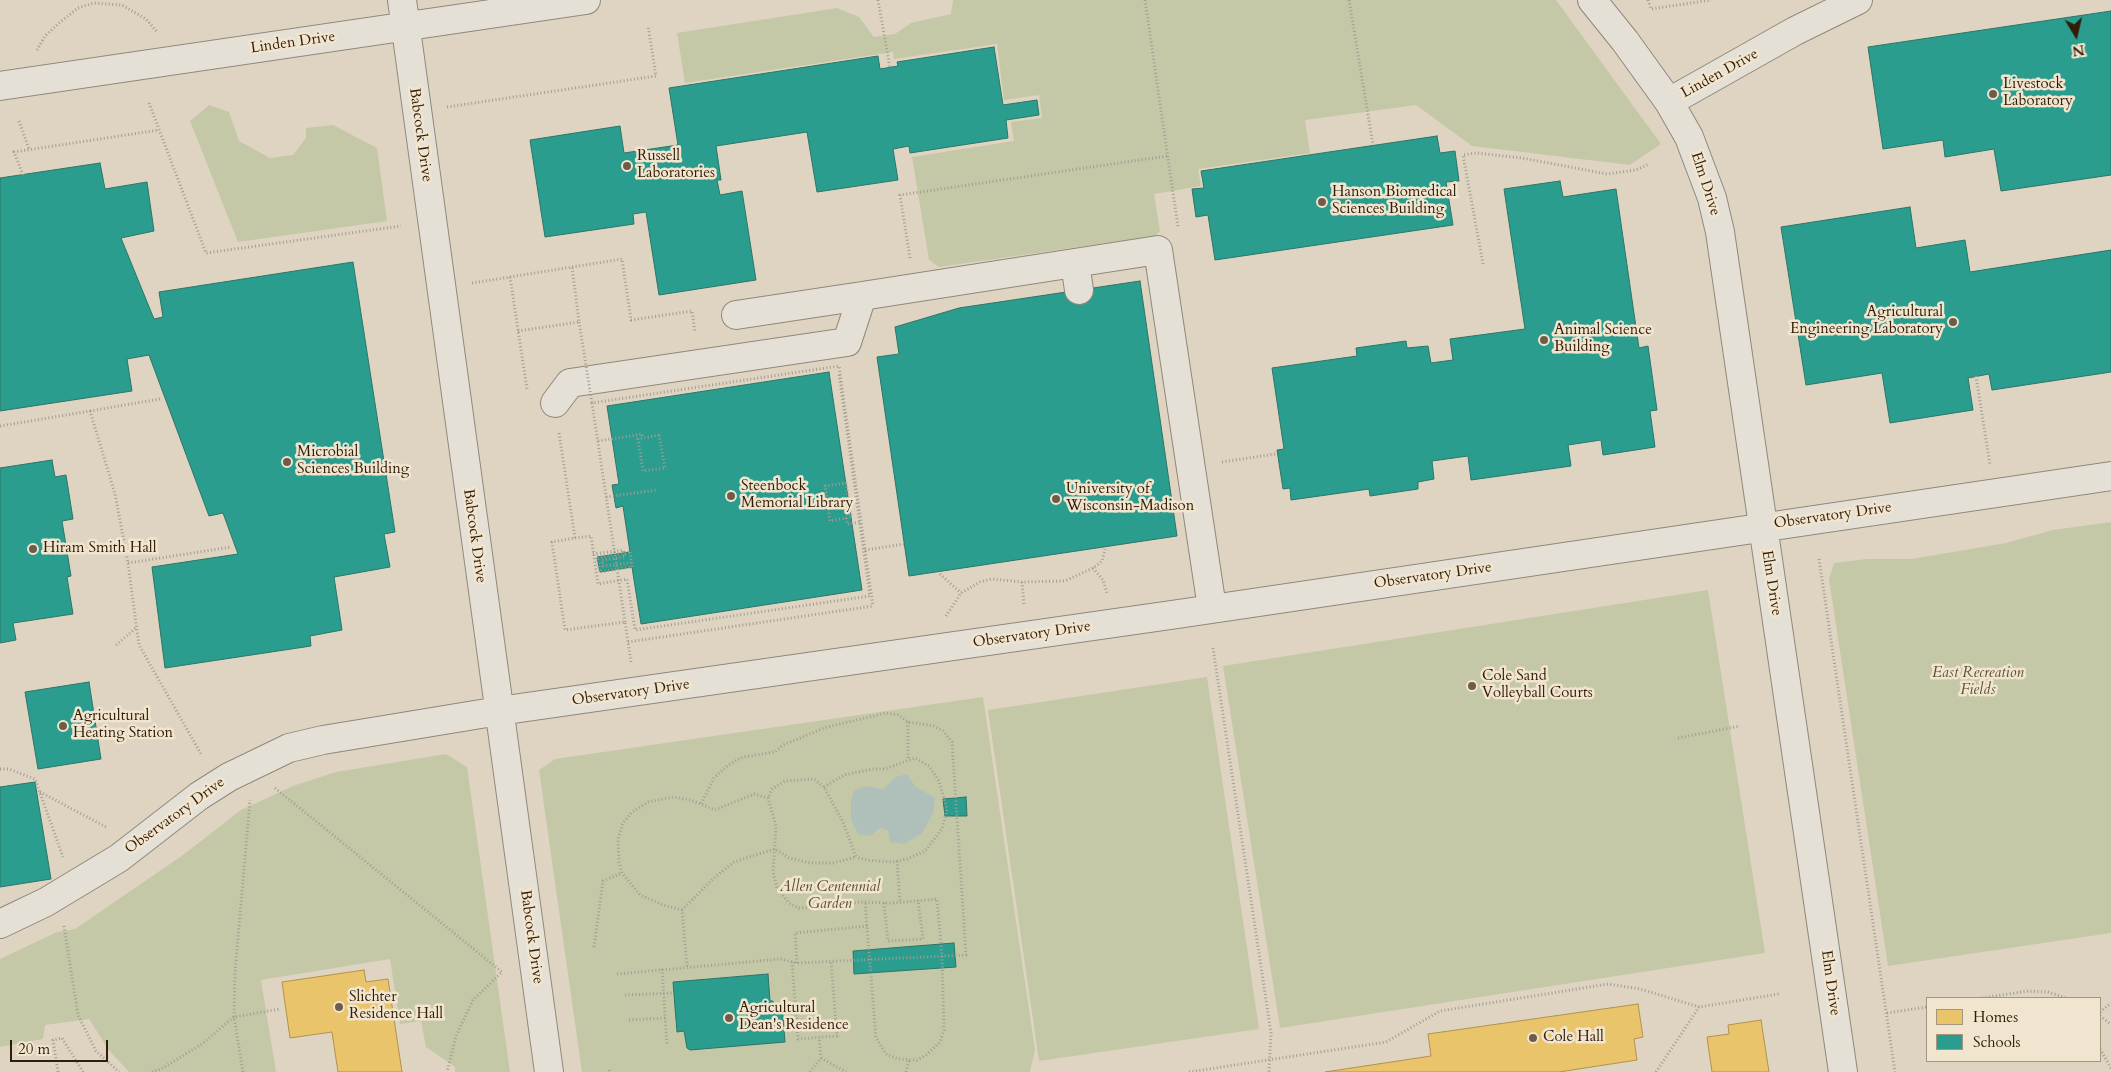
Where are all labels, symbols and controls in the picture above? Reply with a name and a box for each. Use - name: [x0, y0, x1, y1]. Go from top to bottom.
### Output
- north arrow: [2051, 10, 2101, 60]
- street label: Linden Drive: [249, 28, 337, 58]
- text: N: [2071, 40, 2086, 61]
- street label: Linden Drive: [1678, 45, 1762, 103]
- place label: Livestock Laboratory: [2003, 76, 2073, 111]
- street label: Babcock Drive: [404, 87, 436, 183]
- marker: Livestock Laboratory: [1987, 88, 1999, 100]
- place label: Russell Laboratories: [637, 148, 715, 183]
- street label: Elm Drive: [1686, 150, 1724, 218]
- marker: Russell Laboratories: [621, 160, 633, 172]
- place label: Hanson Biomedical Sciences Building: [1332, 184, 1457, 219]
- marker: Hanson Biomedical Sciences Building: [1316, 196, 1328, 208]
- place label: Agricultural Engineering Laboratory: [1790, 304, 1943, 339]
- marker: Agricultural Engineering Laboratory: [1947, 316, 1959, 328]
- place label: Animal Science Building: [1554, 322, 1652, 357]
- marker: Animal Science Building: [1538, 334, 1550, 346]
- place label: Microbial Sciences Building: [297, 444, 409, 479]
- marker: Microbial Sciences Building: [281, 456, 293, 468]
- place label: Steenbock Memorial Library: [741, 478, 853, 513]
- place label: University of Wisconsin-Madison: [1066, 481, 1194, 516]
- street label: Babcock Drive: [458, 488, 490, 584]
- marker: Steenbock Memorial Library: [725, 490, 737, 502]
- marker: University of Wisconsin-Madison: [1050, 493, 1062, 505]
- street label: Observatory Drive: [1773, 499, 1893, 533]
- place label: Hiram Smith Hall: [43, 540, 156, 558]
- marker: Hiram Smith Hall: [27, 543, 39, 555]
- street label: Elm Drive: [1757, 549, 1785, 617]
- street label: Observatory Drive: [1373, 559, 1493, 593]
- street label: Observatory Drive: [972, 618, 1092, 652]
- park label: East Recreation Fields: [1932, 665, 2024, 700]
- place label: Cole Sand Volleyball Courts: [1482, 668, 1593, 703]
- street label: Observatory Drive: [571, 676, 691, 710]
- marker: Cole Sand Volleyball Courts: [1466, 680, 1478, 692]
- place label: Agricultural Heating Station: [73, 708, 173, 743]
- marker: Agricultural Heating Station: [57, 720, 69, 732]
- street label: Observatory Drive: [122, 774, 228, 858]
- park label: Allen Centennial Garden: [780, 879, 880, 914]
- street label: Babcock Drive: [515, 889, 547, 985]
- street label: Elm Drive: [1816, 949, 1844, 1017]
- place label: Slichter Residence Hall: [349, 989, 443, 1024]
- legend: [1926, 997, 2101, 1062]
- place label: Agricultural Dean's Residence: [739, 1000, 849, 1035]
- marker: Slichter Residence Hall: [333, 1001, 345, 1013]
- text: Homes: [1973, 1007, 2018, 1027]
- marker: Agricultural Dean's Residence: [723, 1012, 735, 1024]
- place label: Cole Hall: [1543, 1029, 1604, 1047]
- scale bar: [12, 1030, 110, 1062]
- marker: Cole Hall: [1527, 1032, 1539, 1044]
- text: Schools: [1973, 1032, 2021, 1052]
- text: 20 m: [18, 1039, 50, 1059]

